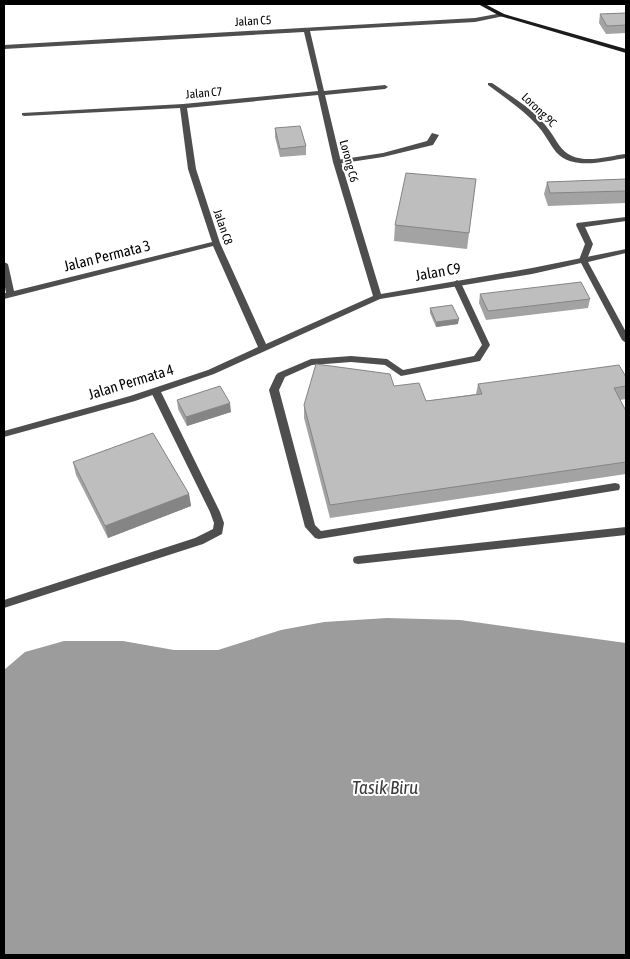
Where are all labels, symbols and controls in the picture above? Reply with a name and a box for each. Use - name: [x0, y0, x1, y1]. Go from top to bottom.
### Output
- street label: Jalan C5: [234, 13, 272, 29]
- street label: Jalan C7: [185, 84, 223, 102]
- street label: Lorong 9C: [519, 90, 560, 130]
- street label: Lorong C6: [337, 138, 361, 184]
- street label: Jalan C8: [210, 207, 236, 247]
- street label: Jalan Permata 3: [62, 237, 152, 274]
- street label: Jalan C9: [414, 259, 462, 284]
- street label: Jalan Permata 4: [86, 360, 176, 403]
- water label: Tasik Biru: [352, 776, 418, 798]

